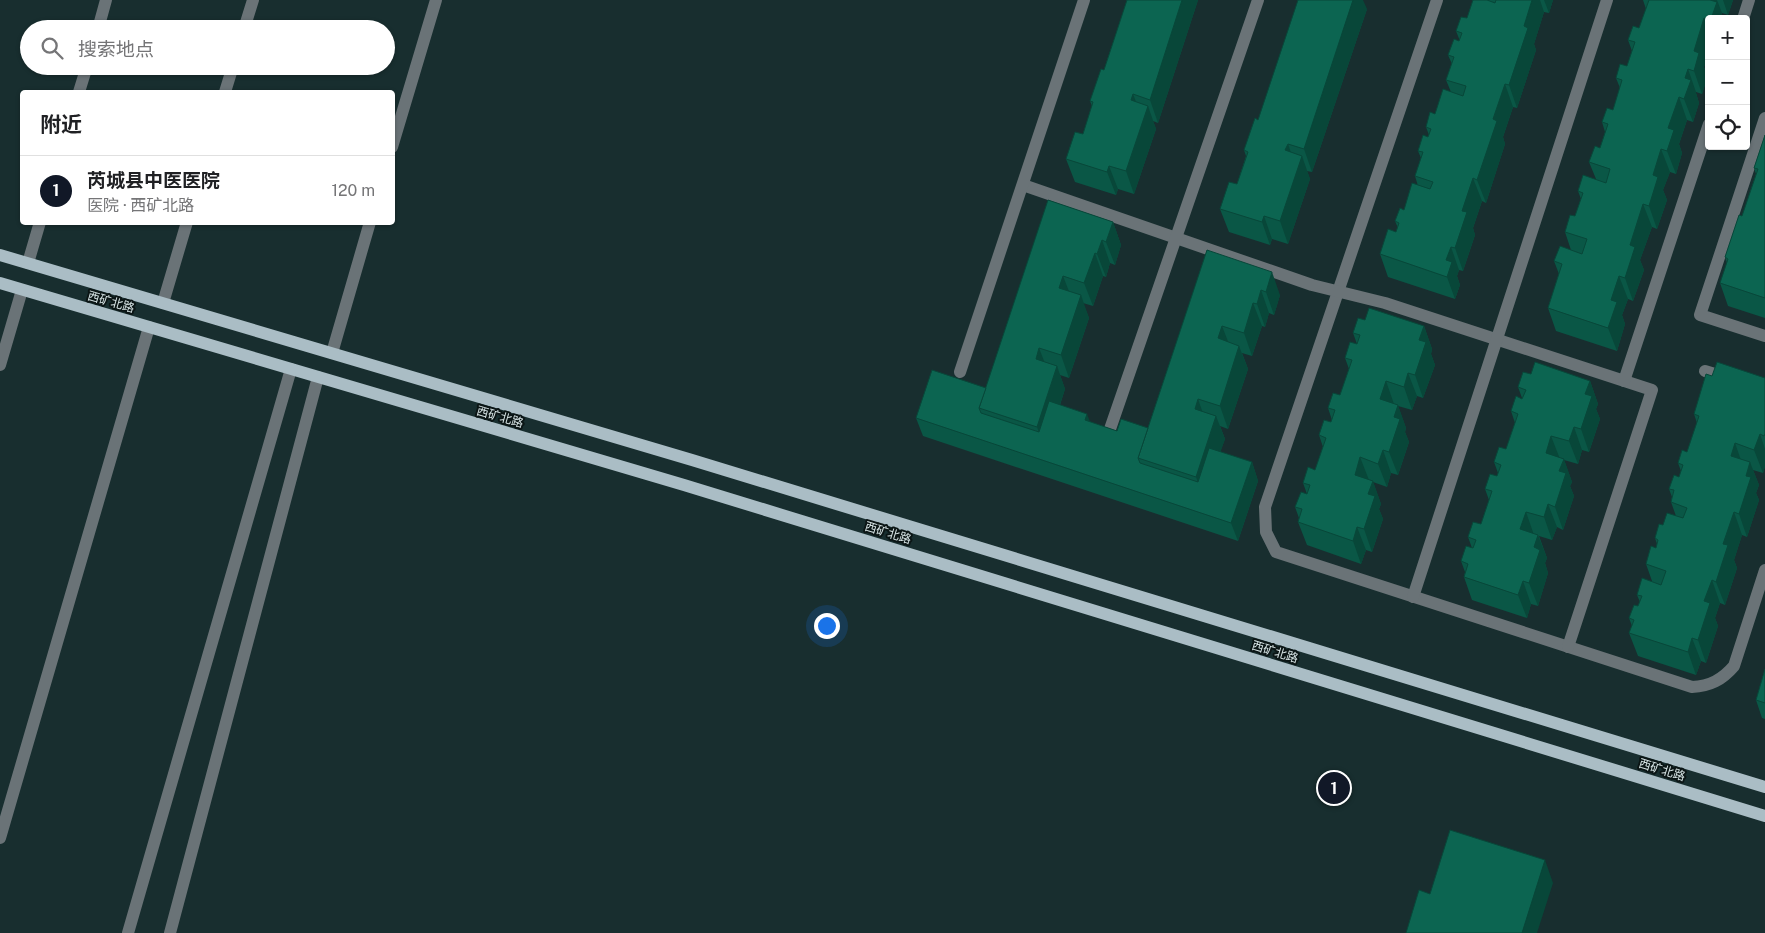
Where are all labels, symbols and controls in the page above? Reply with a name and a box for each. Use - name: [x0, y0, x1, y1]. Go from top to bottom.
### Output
- map controls: [1705, 15, 1750, 150]
- button: +: [1705, 15, 1750, 60]
- search box: [20, 20, 395, 75]
- icon: search: [38, 34, 66, 62]
- text: 搜索地点: [78, 38, 154, 60]
- button: −: [1705, 60, 1750, 105]
- button: locate: [1705, 105, 1750, 150]
- text: 附近: [40, 112, 82, 137]
- text: 芮城县中医医院: [87, 169, 220, 191]
- text: 1: [53, 181, 59, 200]
- text: 120 m: [331, 181, 375, 200]
- text: 医院 · 西矿北路: [87, 196, 194, 215]
- street label: 西矿北路: [86, 289, 136, 315]
- street label: 西矿北路: [475, 404, 525, 430]
- street label: 西矿北路: [863, 519, 913, 547]
- your location: [814, 613, 840, 639]
- street label: 西矿北路: [1250, 638, 1300, 666]
- street label: 西矿北路: [1637, 756, 1687, 784]
- pin: 1: [1318, 769, 1350, 807]

